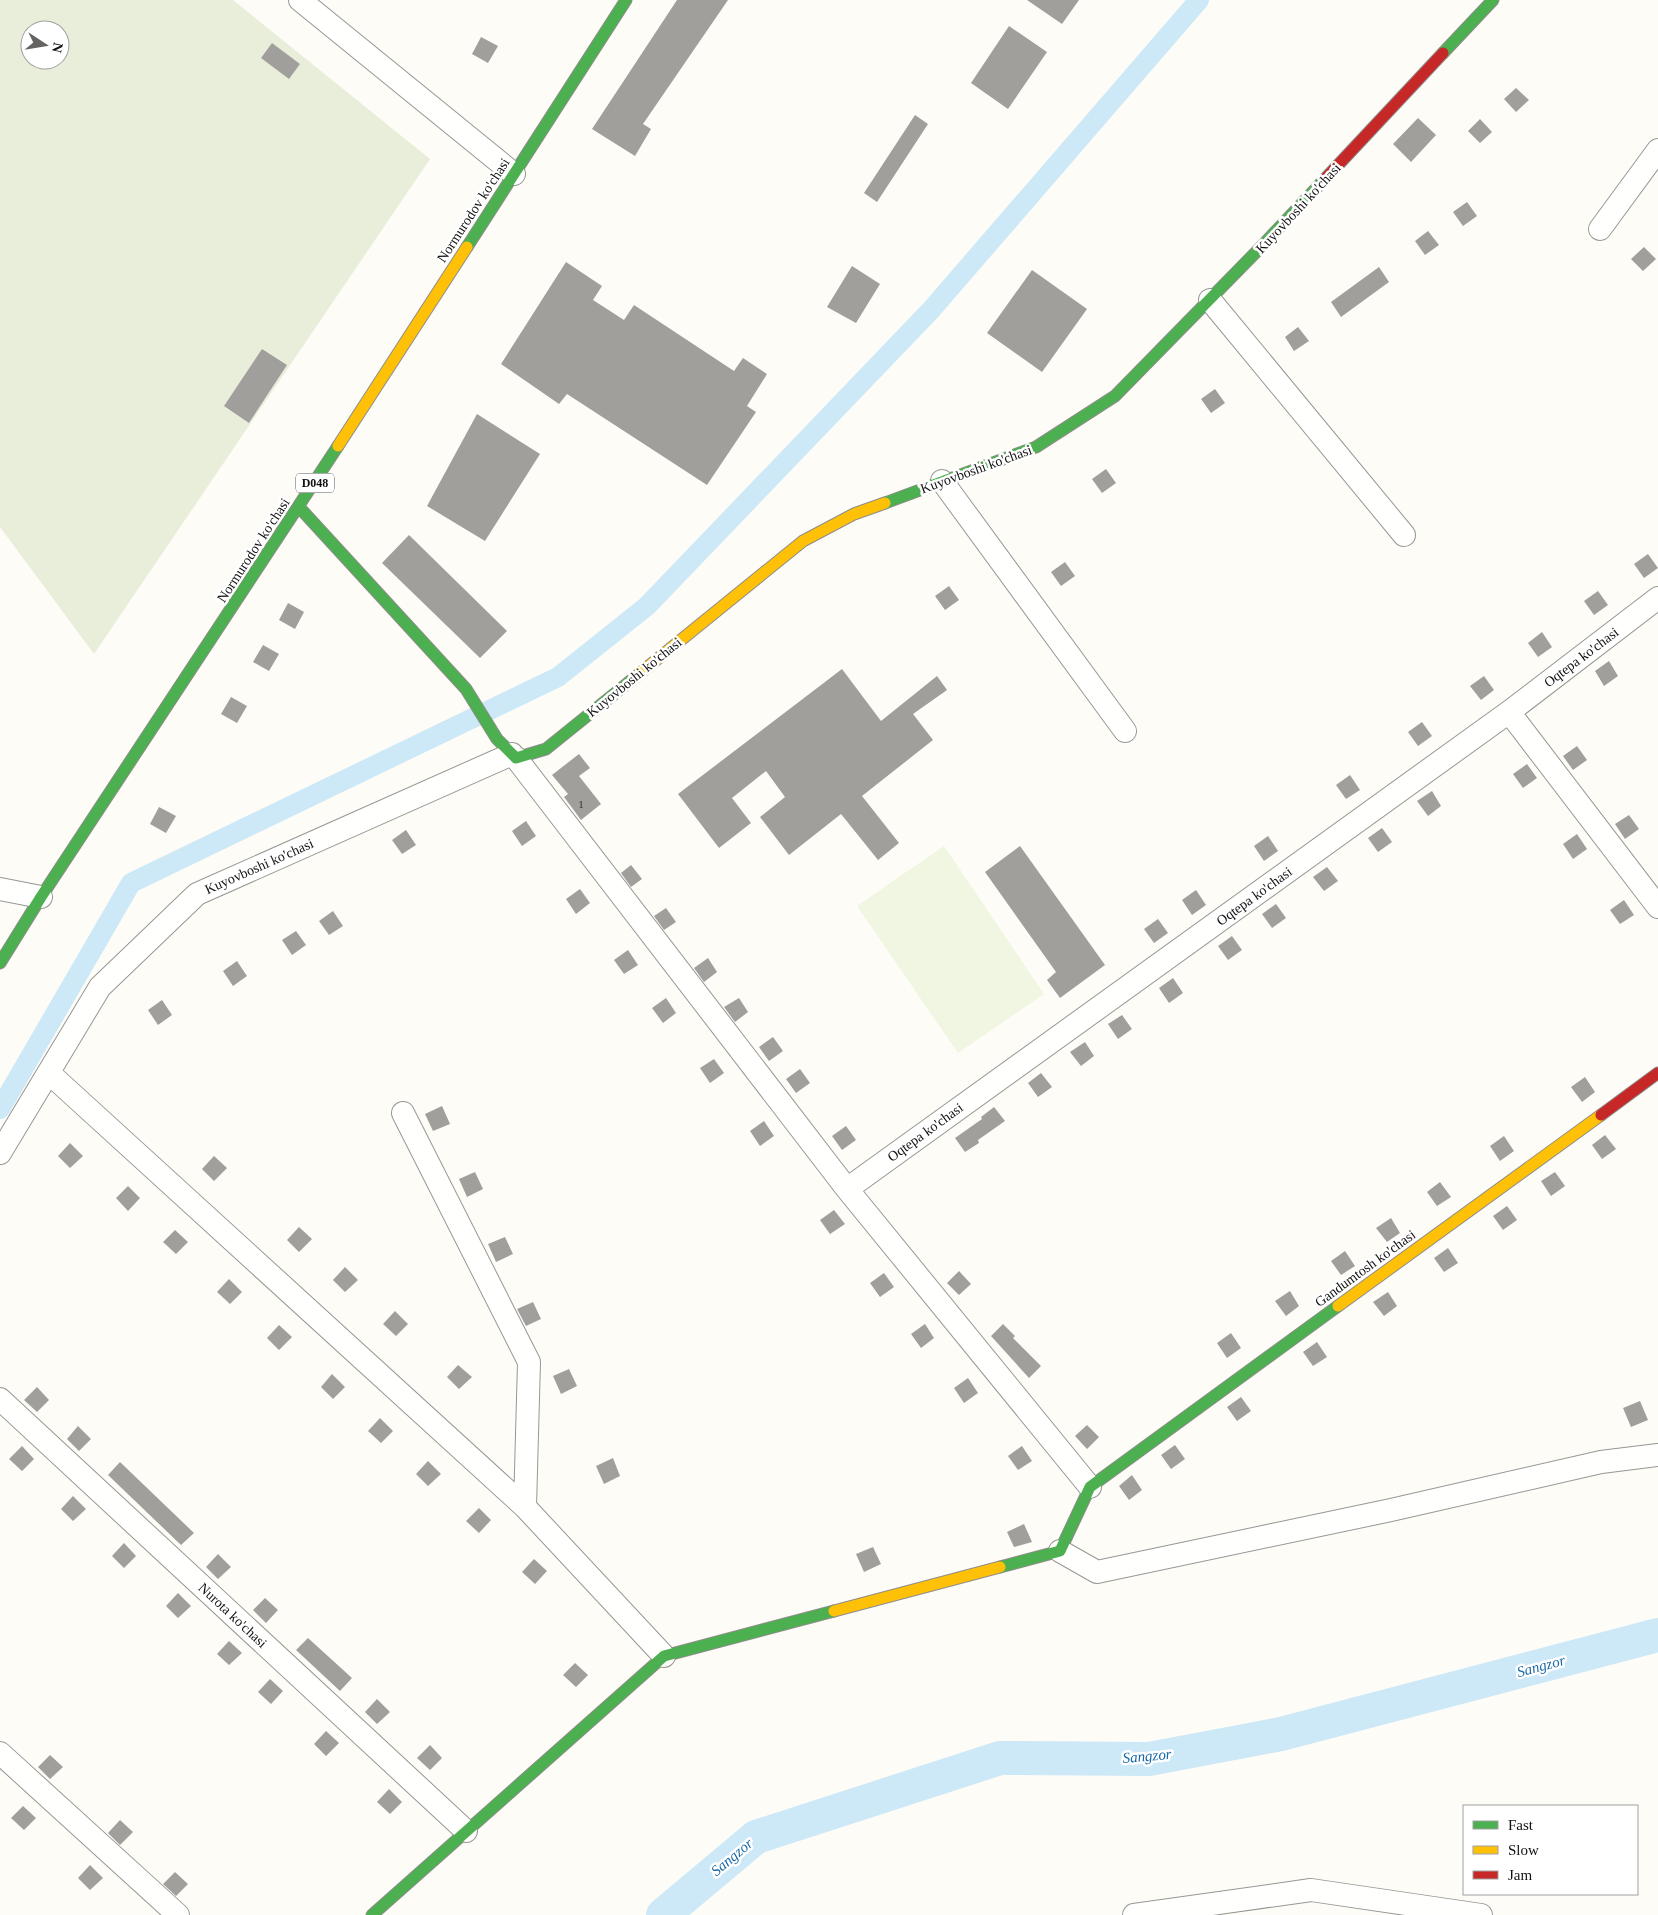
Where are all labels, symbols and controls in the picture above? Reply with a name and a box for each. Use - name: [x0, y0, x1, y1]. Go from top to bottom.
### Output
- north arrow: [20, 20, 70, 70]
- text: N: [49, 41, 66, 54]
- street label: Normurodov ko'chasi: [434, 155, 513, 265]
- street label: Kuyovboshi ko'chasi: [1253, 160, 1344, 256]
- street label: Kuyovboshi ko'chasi: [919, 442, 1034, 497]
- road number: D048: [296, 473, 334, 492]
- street label: Normurodov ko'chasi: [214, 495, 293, 605]
- street label: Oqtepa ko'chasi: [1541, 624, 1622, 690]
- street label: Kuyovboshi ko'chasi: [584, 635, 685, 720]
- house number: 1: [578, 798, 584, 810]
- street label: Kuyovboshi ko'chasi: [203, 836, 316, 897]
- street label: Oqtepa ko'chasi: [1214, 864, 1295, 929]
- street label: Oqtepa ko'chasi: [885, 1100, 966, 1165]
- street label: Gandumtosh ko'chasi: [1312, 1227, 1418, 1310]
- street label: Nurota ko'chasi: [195, 1580, 270, 1651]
- water label: Sangzor: [1515, 1652, 1567, 1680]
- water label: Sangzor: [1122, 1746, 1172, 1766]
- legend: [1463, 1805, 1638, 1895]
- text: Fast: [1508, 1817, 1534, 1833]
- water label: Sangzor: [708, 1835, 756, 1879]
- text: Slow: [1508, 1842, 1539, 1858]
- text: Jam: [1508, 1867, 1532, 1883]

